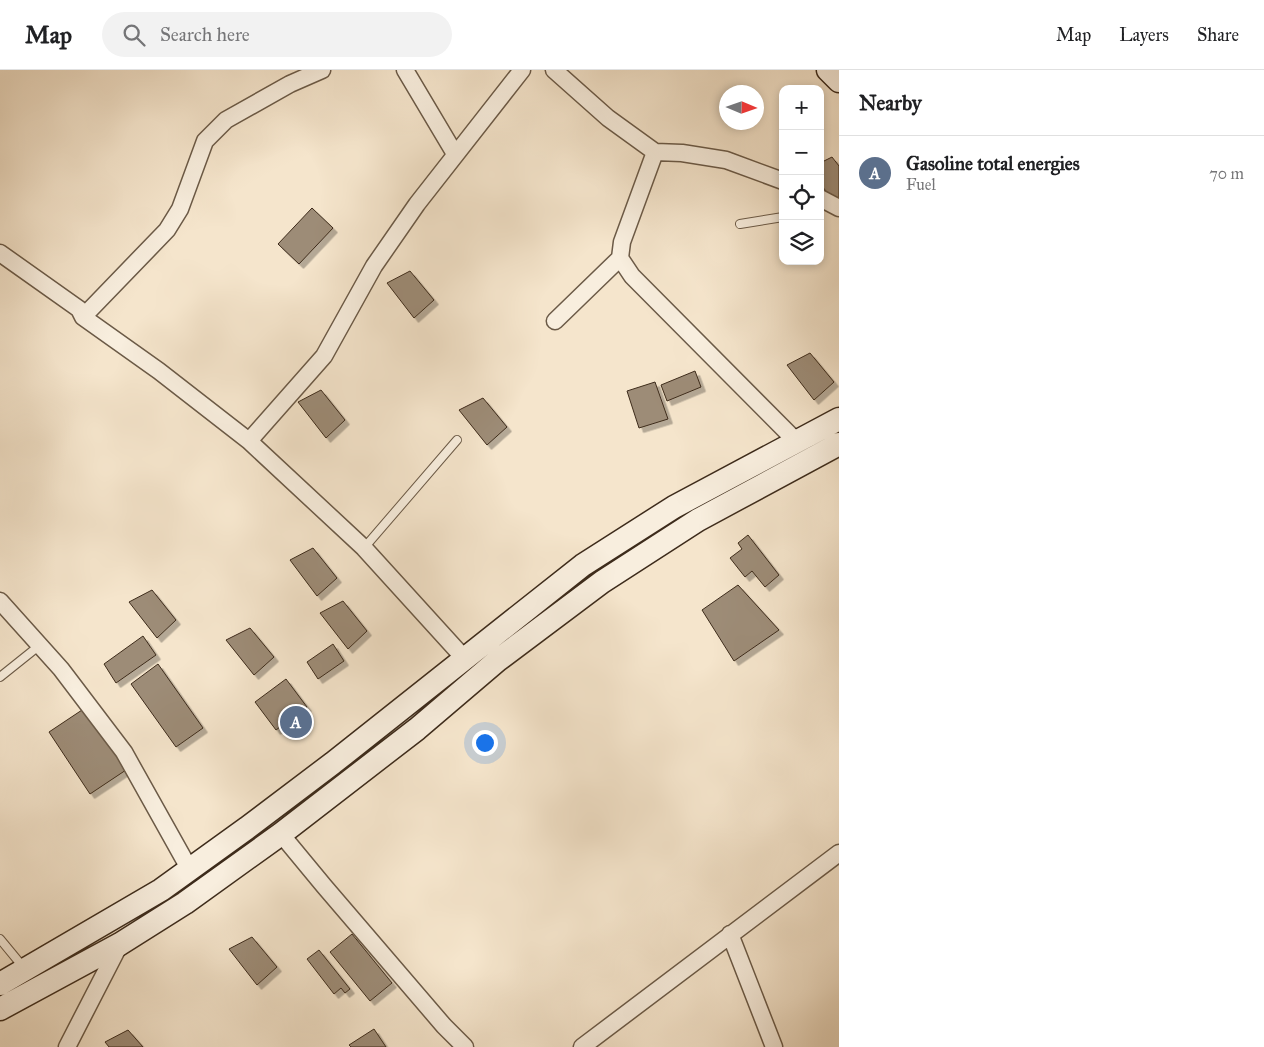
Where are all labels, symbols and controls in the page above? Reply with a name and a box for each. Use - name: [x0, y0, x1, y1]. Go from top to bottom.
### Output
- search box: [102, 12, 452, 57]
- text: Map: [25, 20, 72, 50]
- icon: search: [120, 21, 148, 49]
- text: Search here: [160, 23, 250, 46]
- text: Map: [1056, 24, 1091, 46]
- text: Layers: [1119, 24, 1169, 46]
- text: Share: [1197, 24, 1239, 46]
- north arrow: [719, 85, 764, 130]
- map controls: [779, 85, 824, 265]
- button: +: [779, 85, 824, 130]
- text: Nearby: [859, 90, 922, 116]
- button: −: [779, 130, 824, 175]
- text: Gasoline total energies: [906, 152, 1080, 175]
- text: A: [870, 164, 880, 183]
- text: 70 m: [1209, 164, 1244, 183]
- button: locate: [779, 175, 824, 220]
- text: Fuel: [906, 175, 936, 194]
- button: layers: [779, 220, 824, 265]
- pin: A: [280, 703, 312, 741]
- your location: [472, 730, 498, 756]

